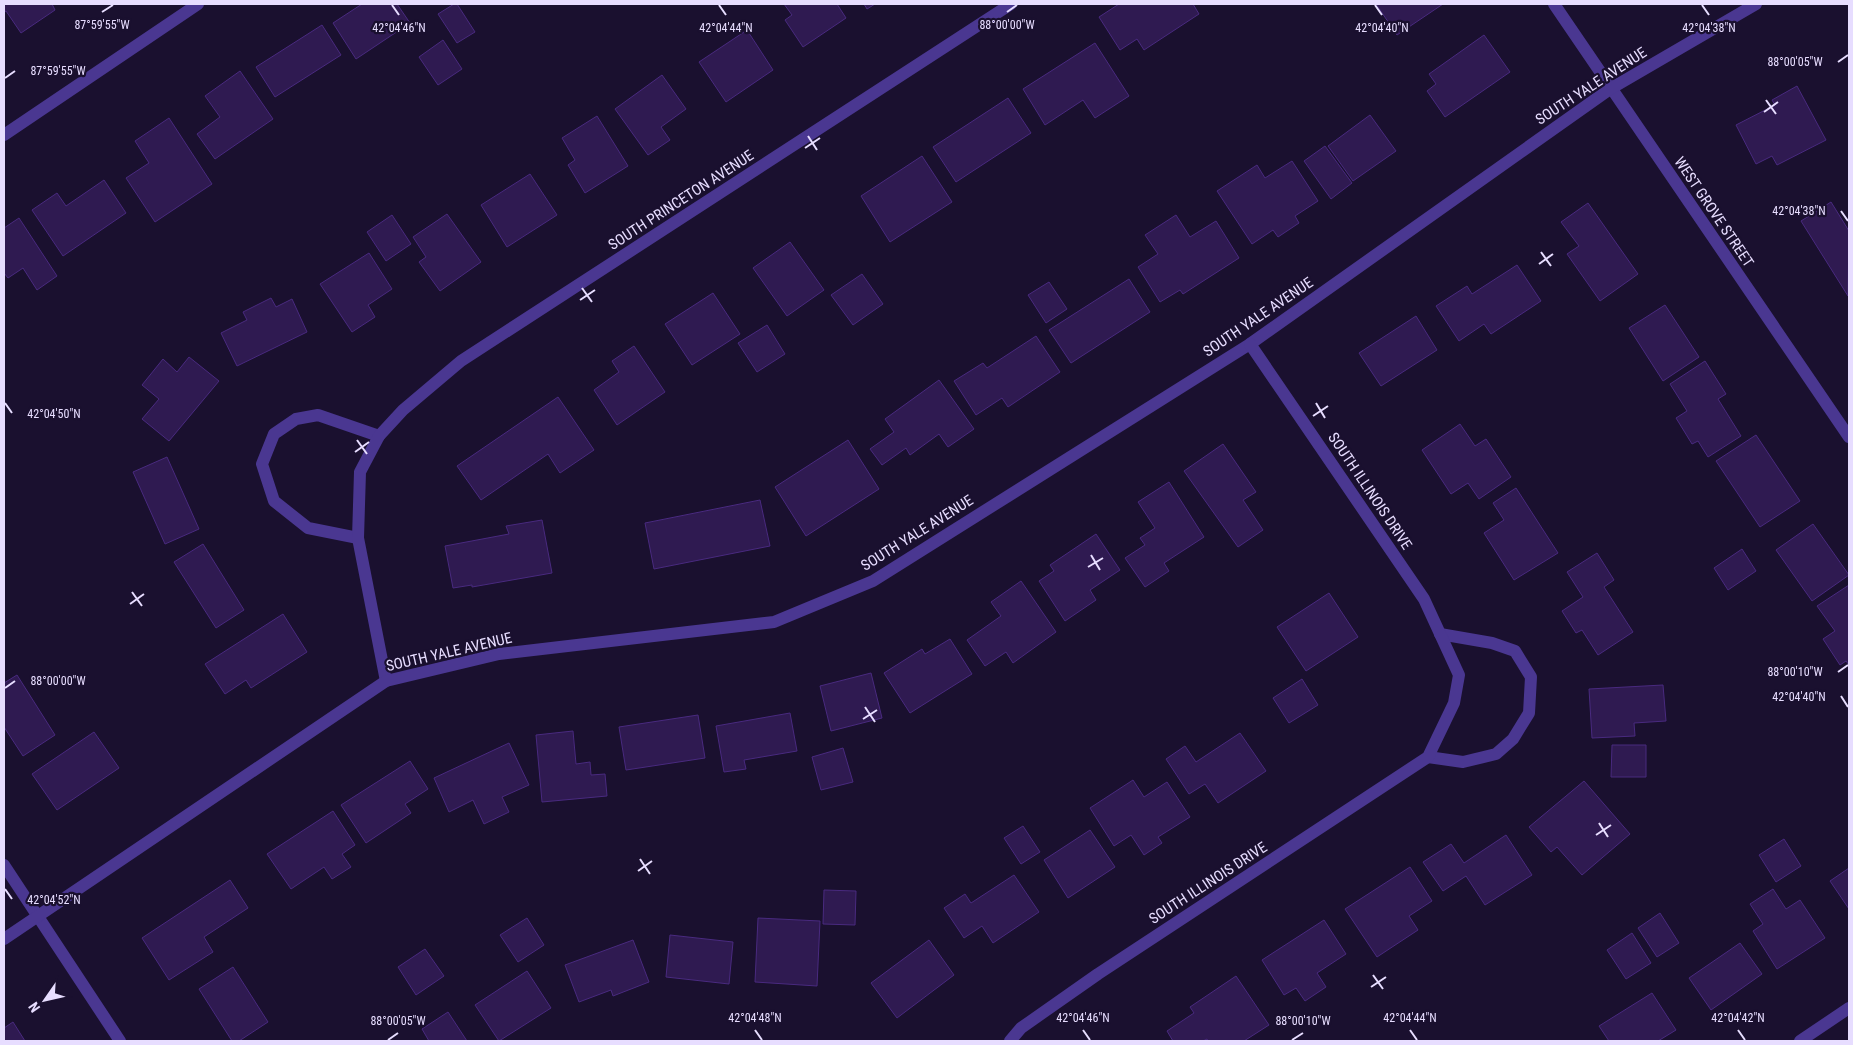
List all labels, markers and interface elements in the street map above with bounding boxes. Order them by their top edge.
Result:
text: 87°59'55"W [74,18,130,32]
text: 88°00'00"W [979,18,1035,32]
text: 42°04'46"N [372,21,426,35]
text: 42°04'44"N [699,21,753,35]
text: 42°04'40"N [1355,21,1409,35]
text: 42°04'38"N [1682,21,1736,35]
street label: SOUTH YALE AVENUE [1532,43,1650,129]
text: 88°00'05"W [1767,55,1823,69]
text: 87°59'55"W [30,64,86,78]
street label: SOUTH PRINCETON AVENUE [605,146,757,254]
street label: WEST GROVE STREET [1670,153,1758,271]
text: 42°04'38"N [1772,204,1826,218]
street label: SOUTH YALE AVENUE [1200,274,1316,360]
text: 42°04'50"N [27,407,81,421]
street label: SOUTH ILLINOIS DRIVE [1324,429,1416,553]
street label: SOUTH YALE AVENUE [858,491,976,575]
street label: SOUTH YALE AVENUE [384,629,514,675]
text: 88°00'10"W [1767,665,1823,679]
text: 88°00'00"W [30,674,86,688]
text: 42°04'40"N [1772,690,1826,704]
street label: SOUTH ILLINOIS DRIVE [1146,838,1270,928]
text: 42°04'52"N [27,893,81,907]
north arrow [20,975,70,1025]
text: N [25,999,43,1015]
text: 42°04'48"N [728,1011,782,1025]
text: 42°04'46"N [1056,1011,1110,1025]
text: 42°04'44"N [1383,1011,1437,1025]
text: 42°04'42"N [1711,1011,1765,1025]
text: 88°00'05"W [370,1014,426,1028]
text: 88°00'10"W [1275,1014,1331,1028]

